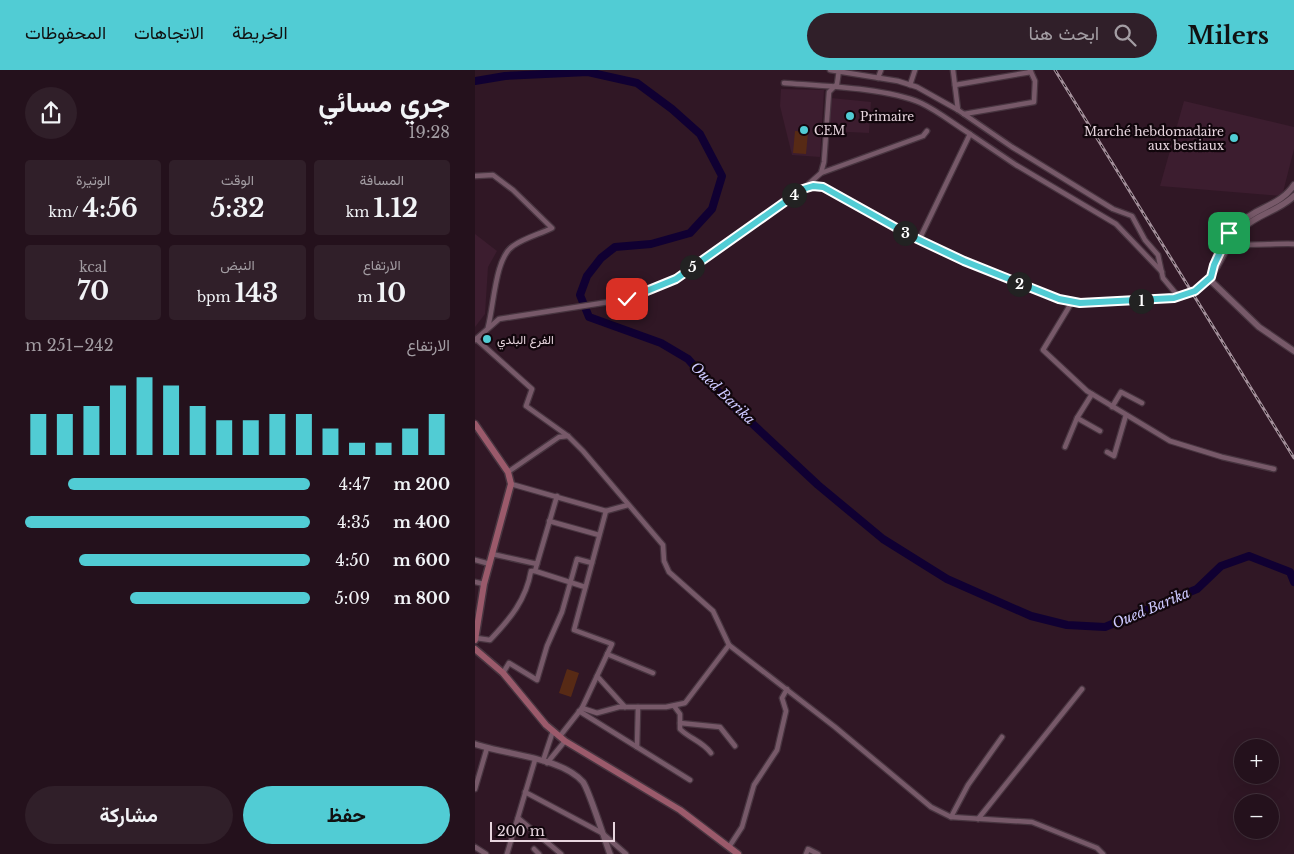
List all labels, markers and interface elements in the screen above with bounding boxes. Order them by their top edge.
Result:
search box [807,13,1157,58]
icon: search [1111,21,1139,49]
text: Milers [1187,21,1269,50]
text: المحفوظات [25,22,106,44]
text: الاتجاهات [134,22,204,44]
text: الخريطة [232,22,288,44]
text: ابحث هنا [1029,22,1099,45]
text: جري مسائي [318,85,450,120]
button: share [25,87,77,139]
place label: Primaire [860,109,914,124]
marker: Primaire [844,110,856,122]
text: 19:28 [408,122,450,142]
place label: CEM [814,123,845,138]
marker: CEM [798,124,810,136]
place label: Marché hebdomadaire aux bestiaux [1084,124,1225,153]
marker: Marché hebdomadaire aux bestiaux [1228,132,1240,144]
text: الوتيرة [76,171,110,189]
text: الوقت [221,171,254,189]
text: المسافة [360,171,404,189]
pin: 4 [781,182,807,208]
text: 4 [790,186,799,204]
text: 4:56 [83,193,138,224]
text: 5:32 [210,193,265,224]
text: 1.12 [373,193,418,224]
text: /km [48,203,83,221]
text: km [346,203,373,221]
pin [1208,212,1250,254]
icon: arrive [1215,219,1243,247]
pin: 3 [893,220,917,246]
text: 3 [901,224,910,242]
pin: 5 [679,254,705,280]
text: النبض [220,256,255,274]
text: الارتفاع [363,256,401,274]
text: kcal [79,258,107,276]
text: 5 [688,258,697,276]
pin: 2 [1007,272,1031,296]
text: 2 [1015,275,1024,293]
text: 70 [77,276,109,307]
text: 143 [235,278,278,309]
text: 10 [376,278,406,309]
pin [606,278,648,320]
icon: check [613,285,641,313]
text: bpm [197,288,235,306]
text: m [357,288,376,306]
pin: 1 [1129,288,1153,314]
text: 1 [1138,292,1145,310]
place label: الفرع البلدي [497,332,554,350]
marker: الفرع البلدي [481,333,493,345]
text: 242–251 m [25,335,114,355]
text: الارتفاع [407,335,450,355]
water label: Oued Barika [687,358,759,428]
text: 4:47 [339,474,370,494]
text: 200 m [393,474,450,494]
text: 4:35 [337,512,370,532]
text: 400 m [393,512,450,532]
text: 4:50 [336,550,370,570]
text: 600 m [393,550,450,570]
water label: Oued Barika [1109,584,1193,632]
text: 5:09 [335,588,370,608]
text: 800 m [394,588,450,608]
map controls [1234,739,1279,839]
button: + [1234,739,1279,784]
button: مشاركة [25,786,233,844]
button: حفظ [243,786,450,844]
button: − [1234,794,1279,839]
scale bar [490,819,615,842]
text: 200 m [497,822,545,840]

